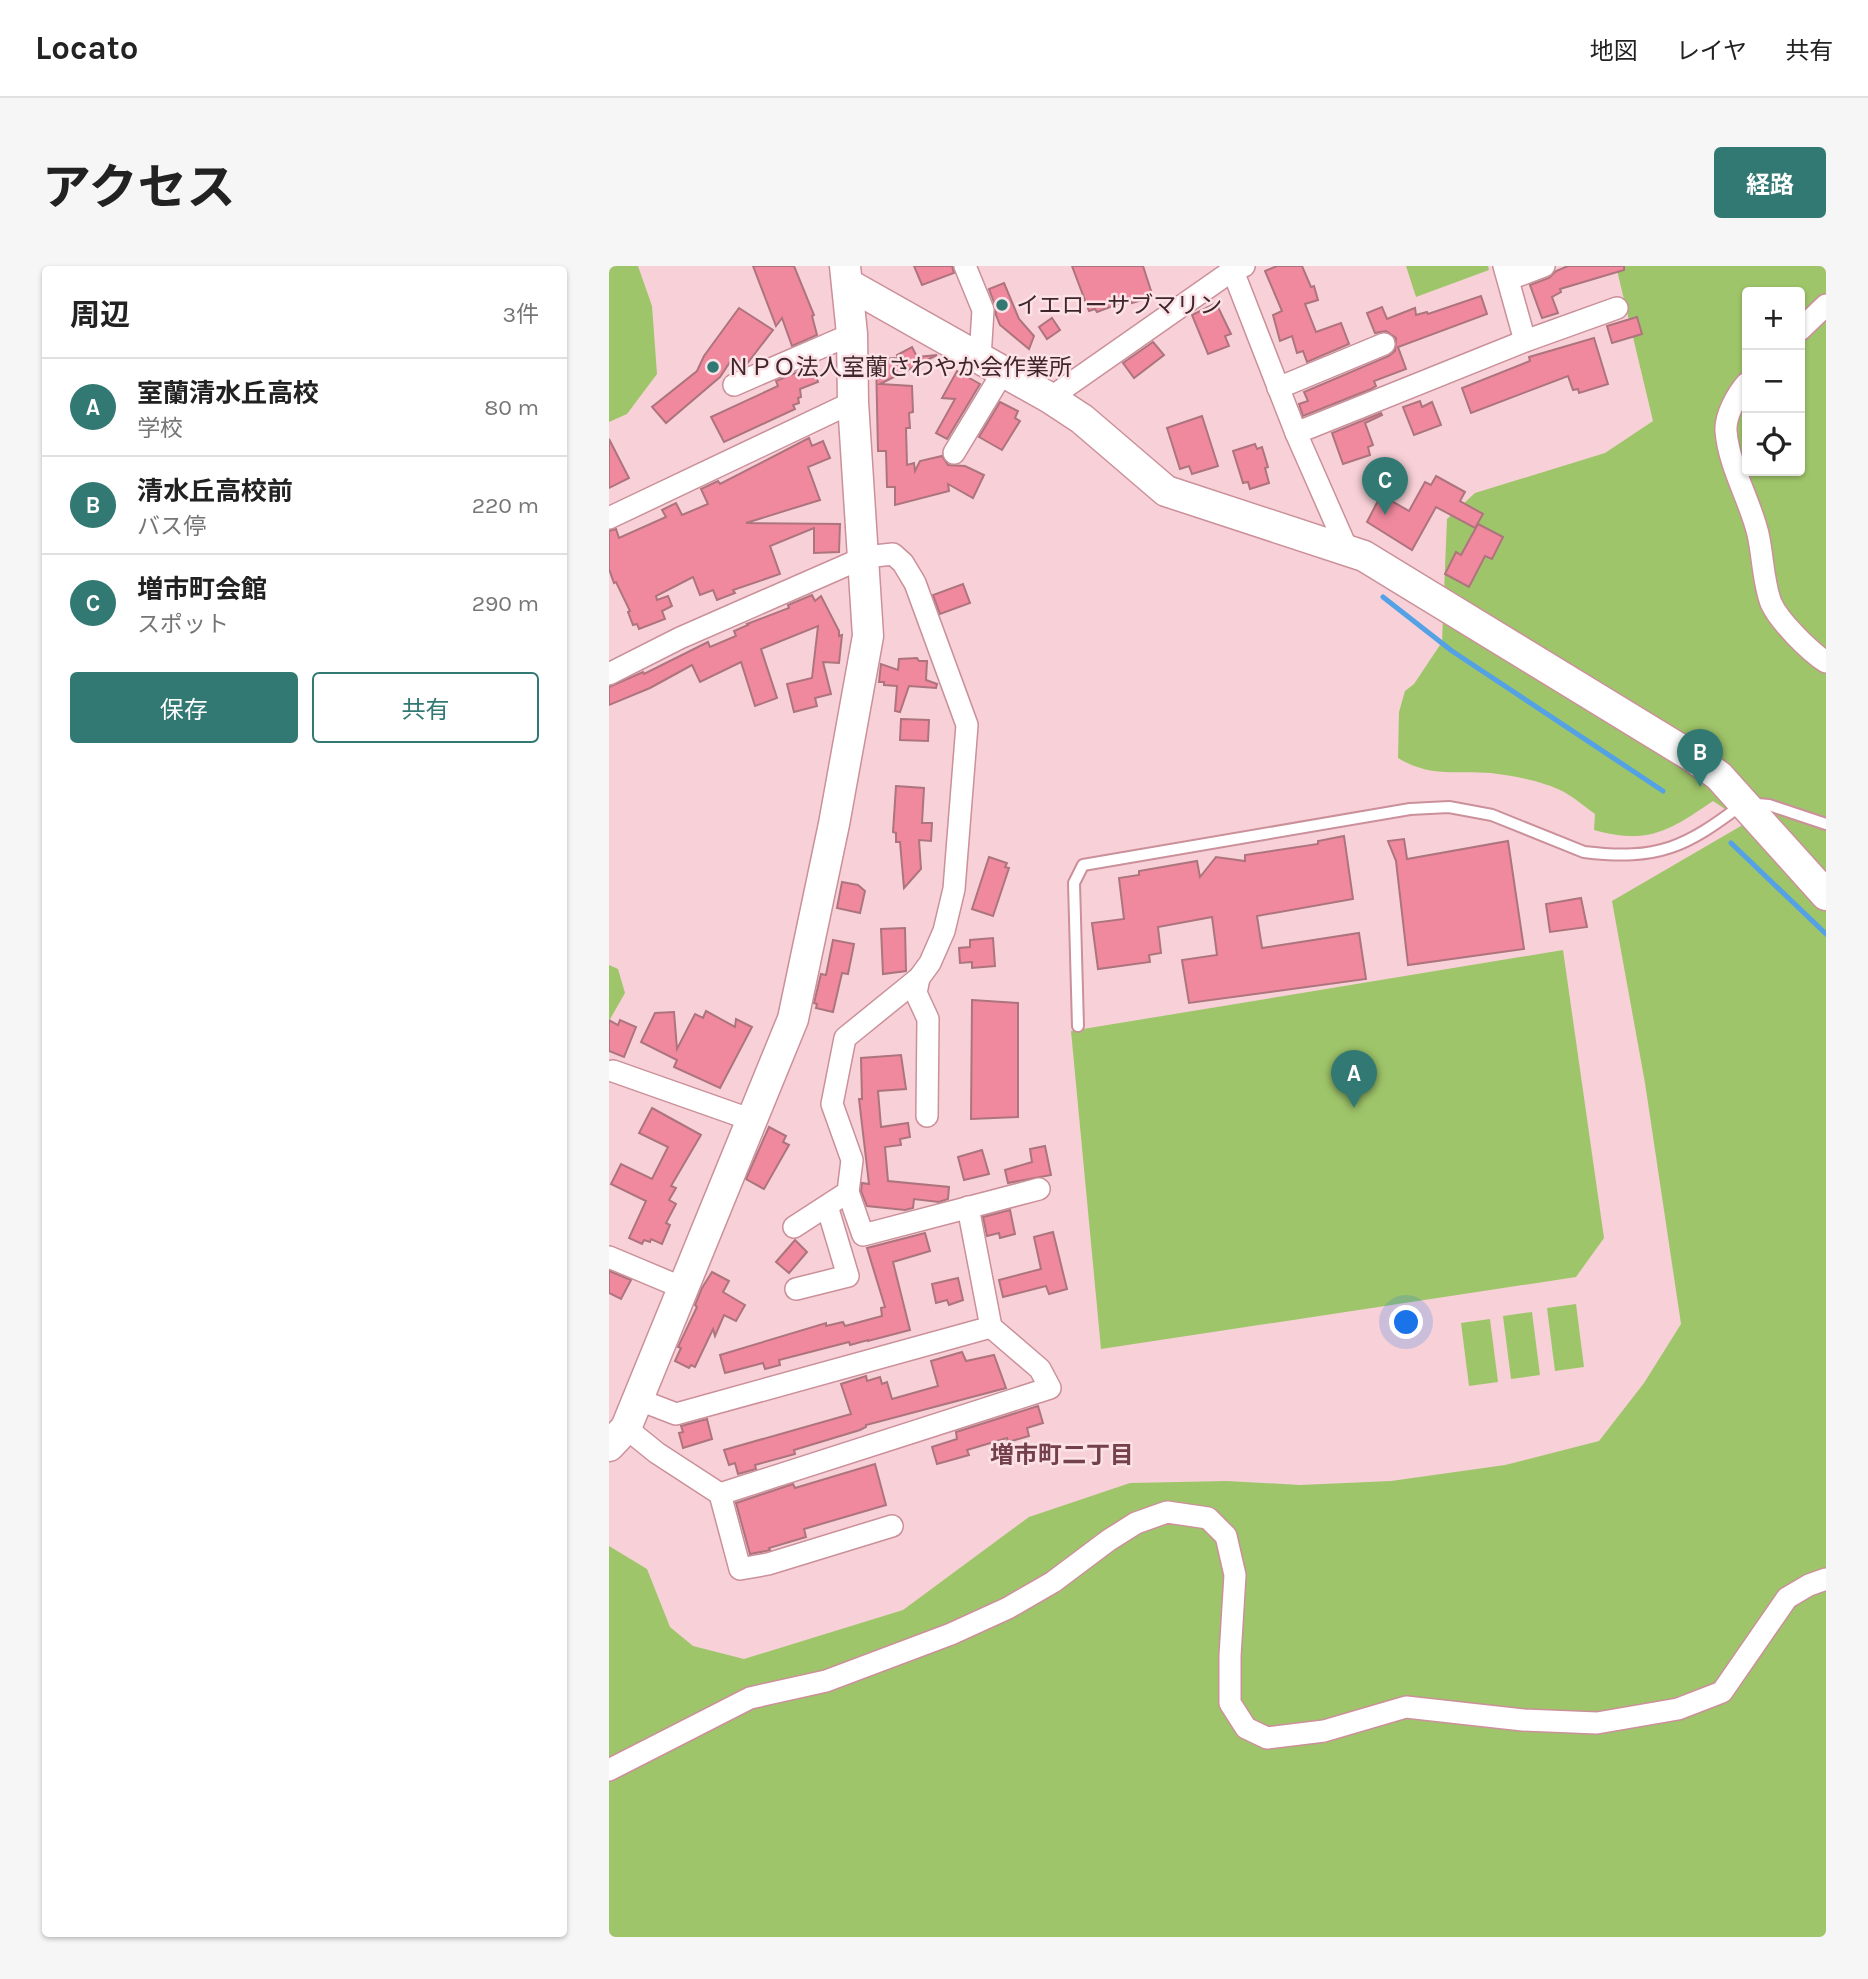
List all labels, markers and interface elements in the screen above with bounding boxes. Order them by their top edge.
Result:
text: Locato [35,29,138,67]
text: 地図 [1590,37,1638,65]
text: レイヤ [1676,37,1747,65]
text: 共有 [1785,37,1833,65]
button: 経路 [1714,147,1826,218]
text: アクセス [42,159,236,216]
map controls [1742,287,1805,476]
button: + [1742,287,1805,350]
place label: イエローサブマリン [1016,292,1222,319]
text: 周辺 [70,297,130,333]
marker: イエローサブマリン [994,297,1010,313]
text: 3件 [502,301,539,328]
button: − [1742,350,1805,413]
place label: ＮＰＯ法人室蘭さわやか会作業所 [727,354,1072,381]
marker: ＮＰＯ法人室蘭さわやか会作業所 [705,359,721,375]
text: 室蘭清水丘高校 [137,378,319,409]
text: A [86,394,100,421]
text: 80 m [484,394,539,421]
button: locate [1742,413,1805,476]
text: 学校 [137,415,183,442]
pin: C [1362,457,1408,515]
text: 清水丘高校前 [137,476,293,507]
text: B [86,492,100,519]
text: 220 m [472,492,539,519]
text: バス停 [137,513,206,540]
text: 増市町会館 [137,574,267,605]
text: C [86,590,100,617]
text: 290 m [472,590,539,617]
text: スポット [137,611,229,638]
button: 保存 [70,672,298,743]
button: 共有 [312,672,539,743]
pin: B [1677,729,1723,787]
pin: A [1331,1050,1377,1108]
your location [1389,1305,1423,1339]
district label: 増市町二丁目 [990,1441,1134,1469]

